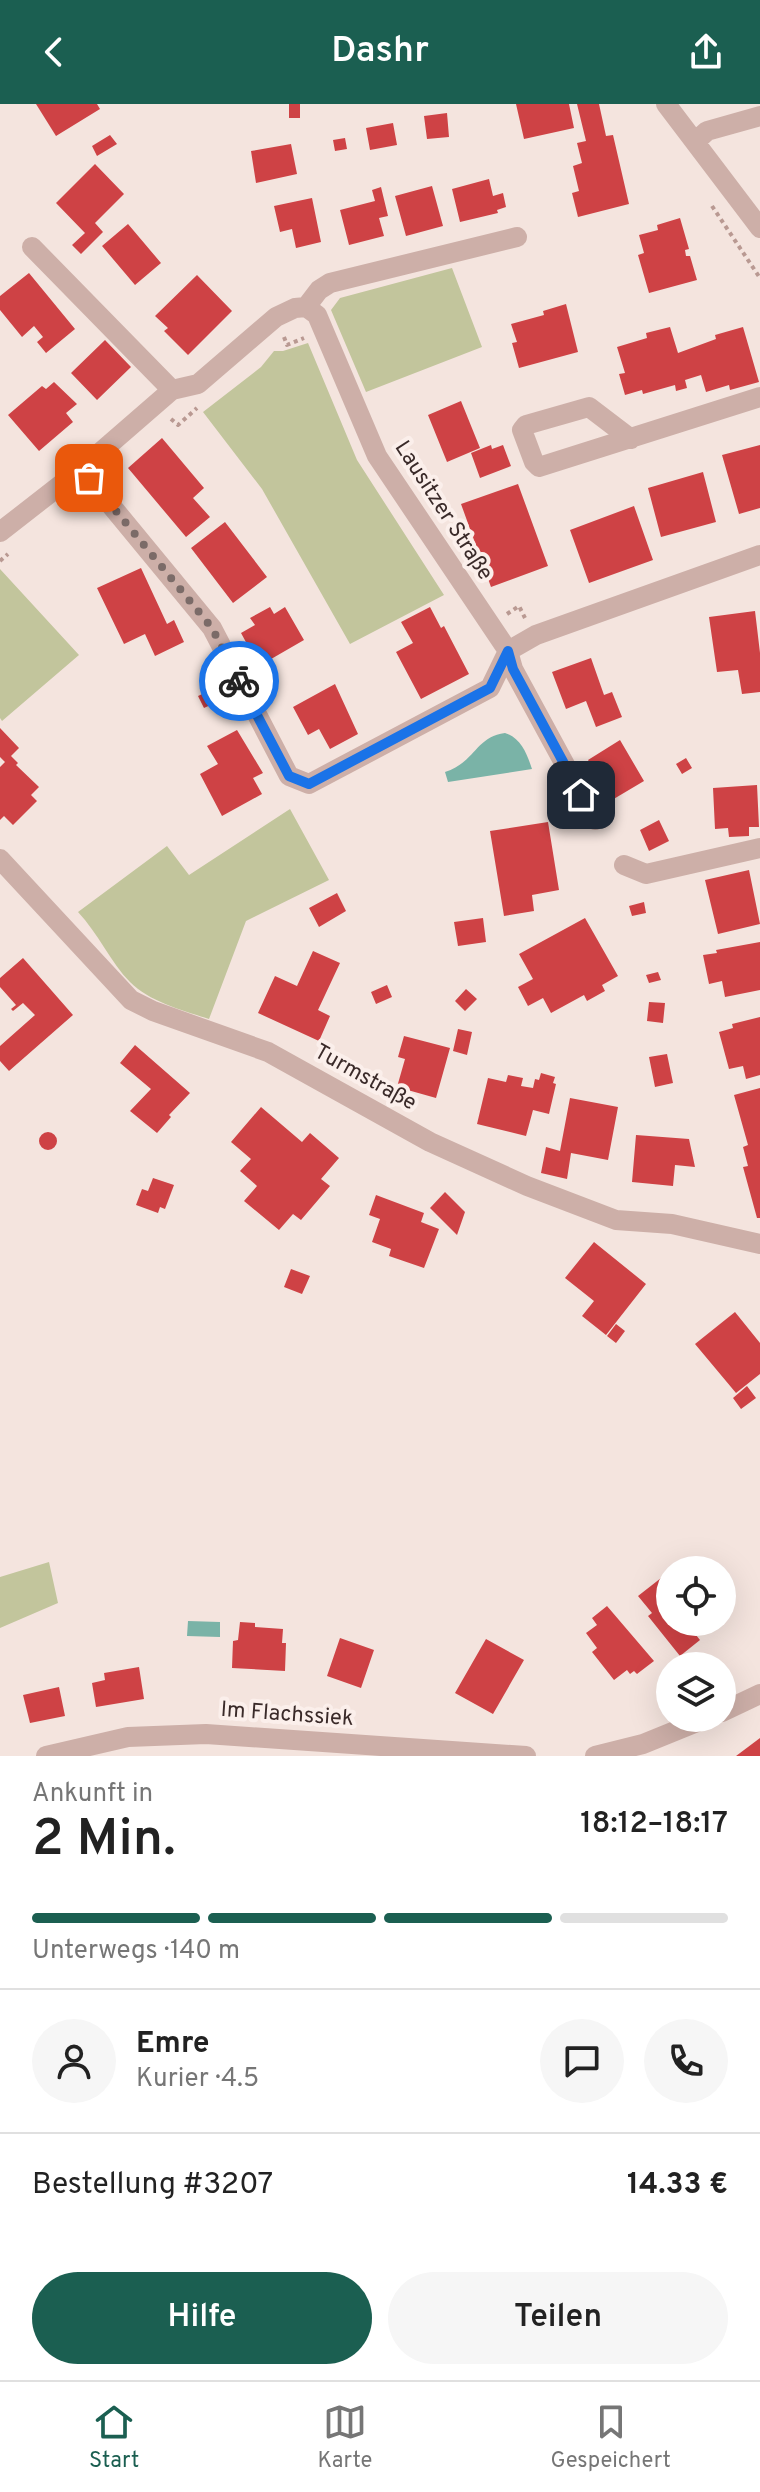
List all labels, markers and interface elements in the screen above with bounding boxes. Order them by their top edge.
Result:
text: Dashr [331,29,429,75]
icon: back [32,30,76,74]
icon: share [684,30,728,74]
street label: Lausitzer Straße [388,436,498,586]
pin [55,444,123,512]
icon: bag [67,456,111,500]
courier [199,641,279,721]
icon: bike [217,659,261,703]
pin [547,761,615,829]
icon: home [559,773,603,817]
street label: Turmstraße [309,1039,421,1117]
map controls [656,1556,736,1732]
button: locate [656,1556,736,1636]
button: layers [656,1652,736,1732]
street label: Im Flachssiek [220,1697,354,1733]
text: Ankunft in [32,1778,153,1811]
text: 18:12–18:17 [580,1806,728,1843]
text: 2 Min. [32,1808,176,1874]
text: Unterwegs · 140 m [32,1935,240,1968]
button: person [32,2019,116,2103]
button: chat [540,2019,624,2103]
button: phone [644,2019,728,2103]
text: Emre [136,2026,209,2063]
text: Kurier · 4.5 [136,2063,259,2096]
text: Bestellung #3207 [32,2167,273,2204]
text: 14.33 € [627,2167,728,2204]
button: Hilfe [32,2272,372,2364]
button: Teilen [388,2272,728,2364]
tab: Start [89,2400,139,2475]
tab: Karte [317,2400,372,2475]
tab: Gespeichert [551,2400,671,2475]

